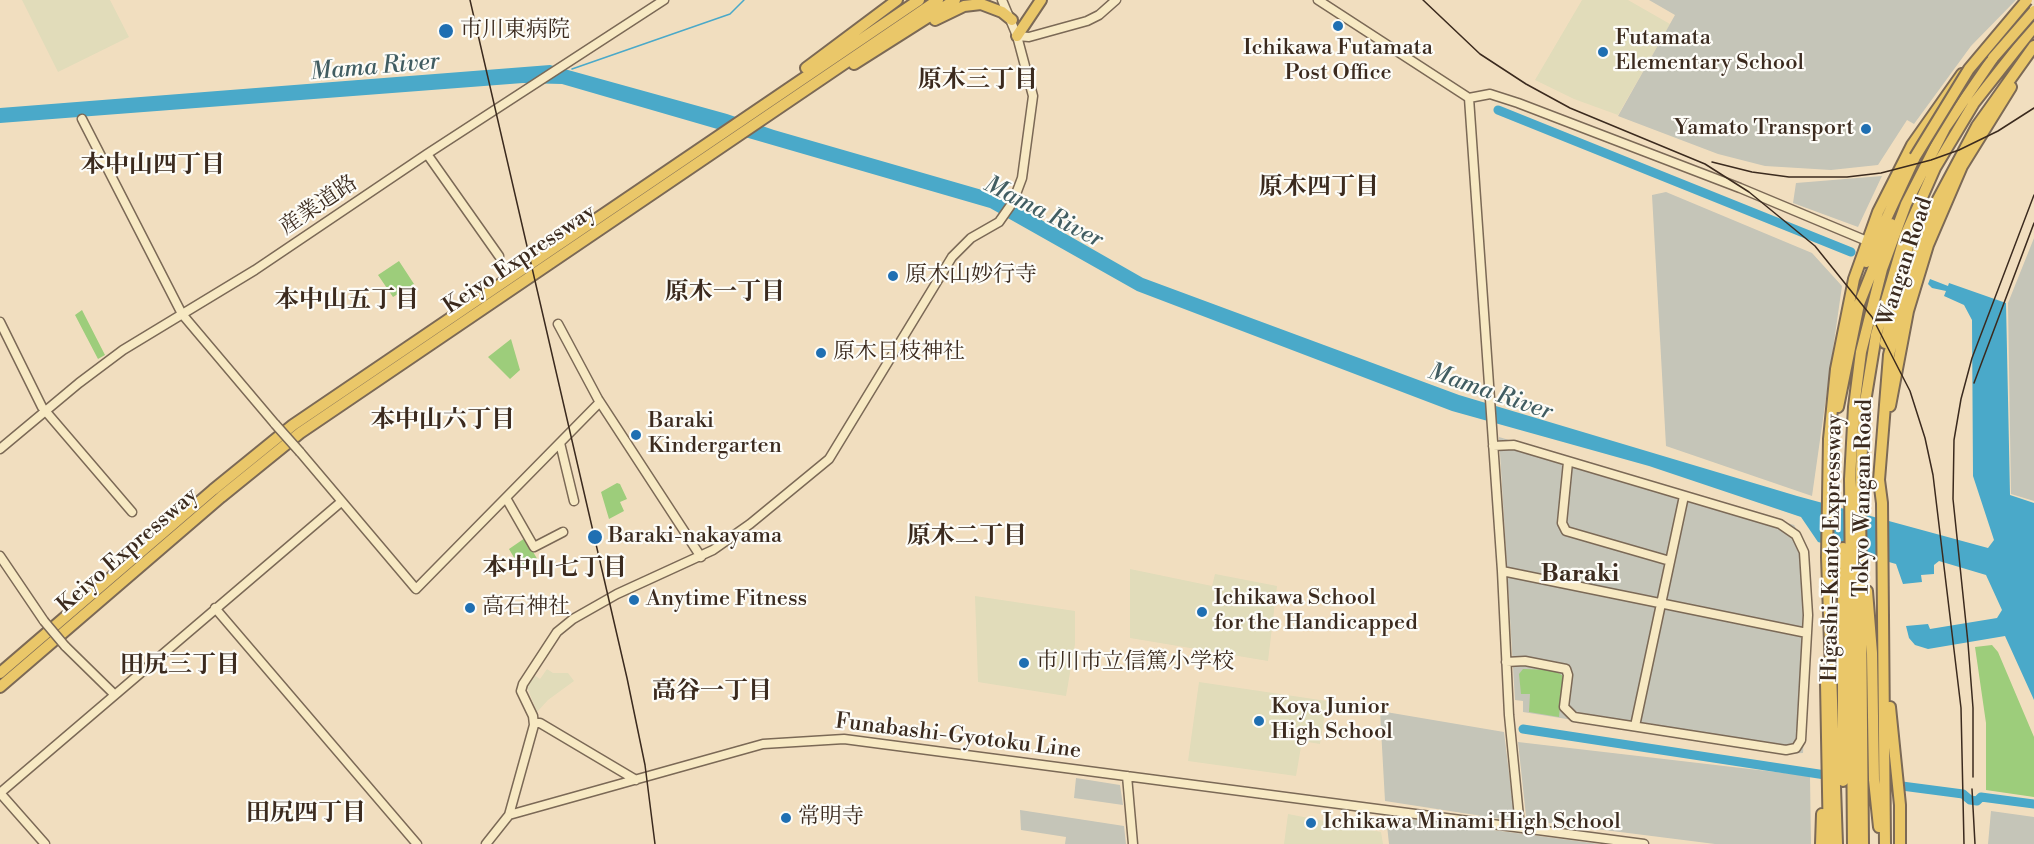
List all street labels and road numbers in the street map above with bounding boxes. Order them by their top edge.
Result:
street label: 産業道路 [275,170,363,242]
street label: Wangan Road [1873,194,1939,330]
street label: Keiyo Expressway [439,199,601,321]
street label: Tokyo Wangan Road [1849,399,1879,597]
street label: Higashi-Kanto Expressway [1817,414,1849,682]
street label: Keiyo Expressway [52,483,204,619]
street label: Funabashi-Gyotoku Line [833,709,1083,765]

